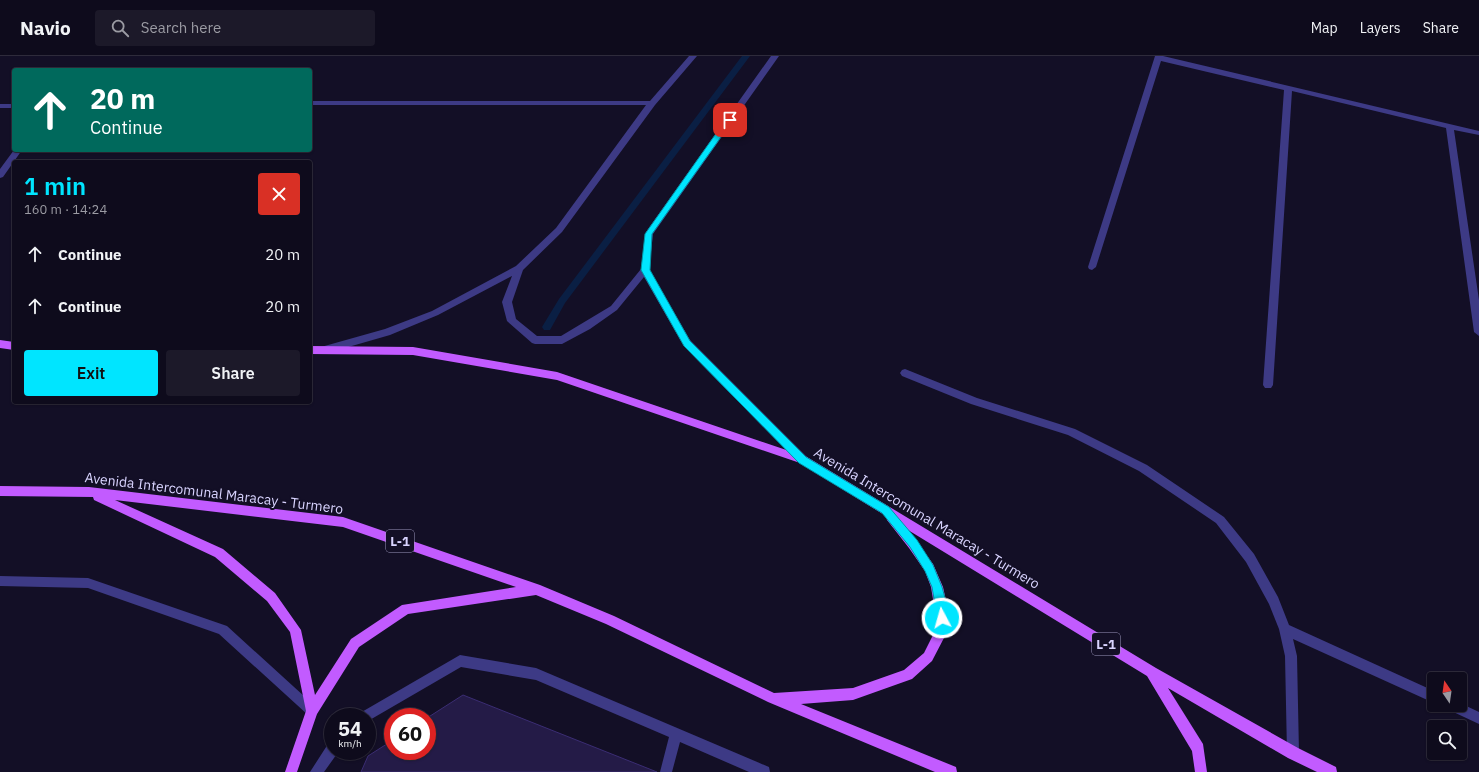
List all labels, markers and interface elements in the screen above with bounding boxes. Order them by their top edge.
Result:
search box [95,10,375,46]
text: Navio [20,16,71,40]
icon: search [109,17,131,39]
text: Search here [141,18,221,37]
text: Map [1311,19,1338,37]
text: Layers [1360,19,1401,37]
text: Share [1423,19,1459,37]
text: 20 m [90,80,155,117]
icon: ahead [24,84,76,136]
pin [713,103,747,137]
icon: arrive [719,109,741,131]
text: Continue [90,116,163,139]
text: 1 min [24,170,86,202]
button: close [258,173,300,215]
text: 160 m · 14:24 [24,201,107,218]
icon: ahead [24,243,46,265]
text: Continue [58,245,122,264]
text: 20 m [265,245,300,264]
icon: ahead [24,295,46,317]
text: Continue [58,297,122,316]
text: 20 m [265,297,300,316]
button: Exit [24,350,158,396]
button: Share [166,350,300,396]
street label: Avenida Intercomunal Maracay - Turmero [811,443,1043,593]
street label: Avenida Intercomunal Maracay - Turmero [84,468,344,518]
road number: L-1 [386,530,414,552]
position arrow [921,597,963,639]
road number: L-1 [1092,633,1120,655]
north arrow [1427,672,1467,712]
map controls [1427,672,1467,760]
speed limit sign: 60 [384,708,436,760]
text: 54 [338,715,362,742]
button: search [1427,720,1467,760]
text: km/h [338,737,362,750]

